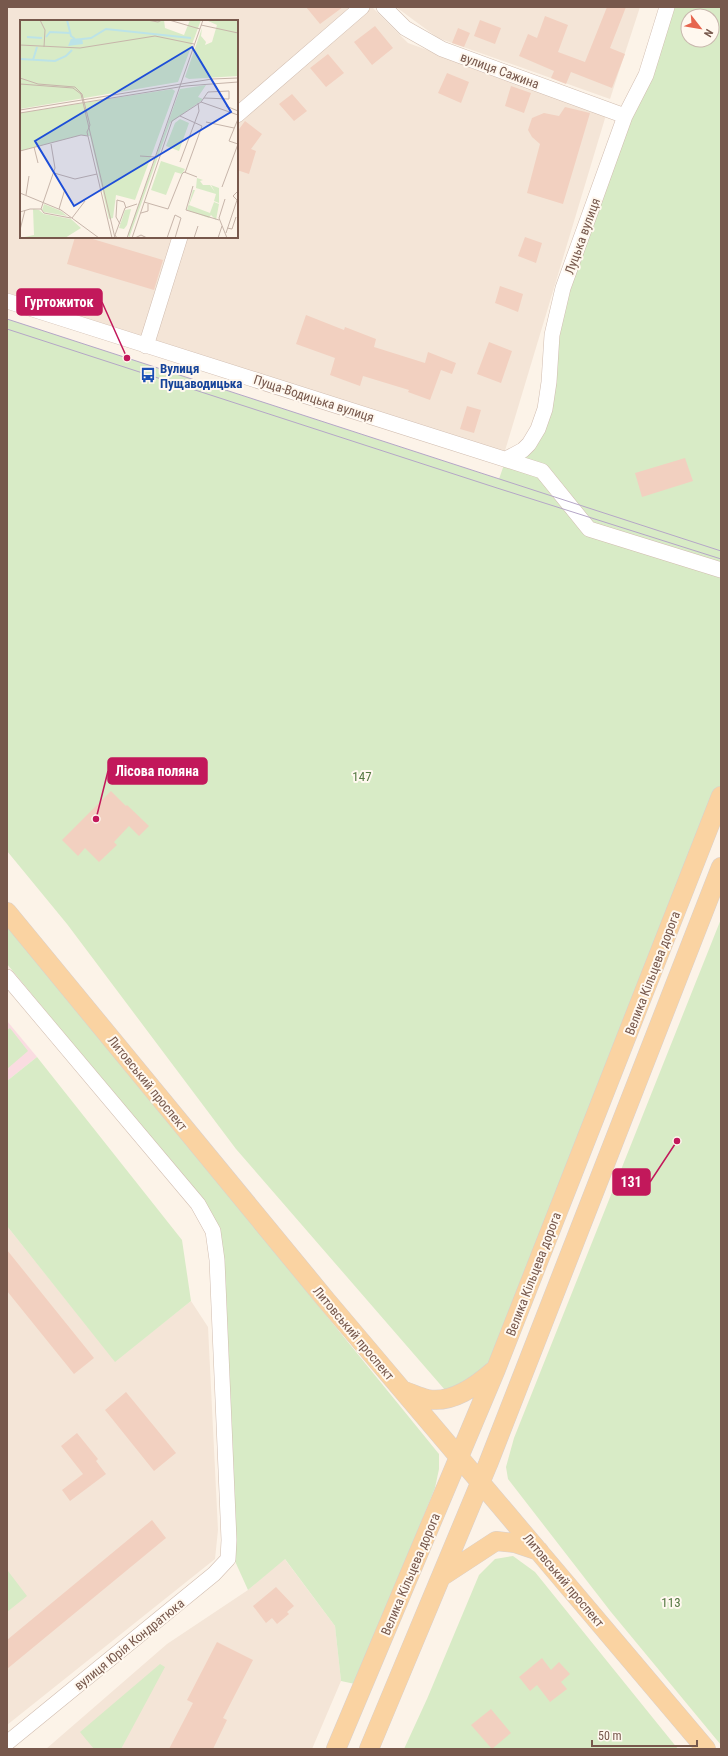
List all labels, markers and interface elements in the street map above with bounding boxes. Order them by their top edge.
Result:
north arrow [680,8,720,48]
inset map [20,20,238,238]
text: N [701,27,715,39]
street label: вулиця Сажина [458,49,541,92]
street label: Луцька вулиця [562,196,603,276]
callout: Гуртожиток [17,289,102,315]
text: Гуртожиток [24,294,94,310]
place label: Вулиця Пущаводицька [160,361,243,391]
bus stop icon: Вулиця Пущаводицька [139,366,157,384]
street label: Пуща-Водицька вулиця [252,372,376,425]
callout: Лісова поляна [108,758,207,784]
text: Лісова поляна [115,763,199,779]
park label: 147 [352,769,372,784]
street label: Велика Кільцева дорога [622,909,683,1037]
street label: Литовський проспект [105,1033,191,1134]
callout: 131 [613,1169,650,1195]
text: 131 [620,1174,642,1190]
street label: Велика Кільцева дорога [503,1210,564,1338]
street label: Литовський проспект [310,1283,397,1384]
street label: Велика Кільцева дорога [378,1511,443,1638]
street label: Литовський проспект [520,1530,607,1631]
park label: 113 [661,1595,681,1610]
street label: вулиця Юрія Кондратюка [72,1596,187,1693]
scale bar [592,1722,697,1748]
text: 50 m [598,1729,622,1743]

